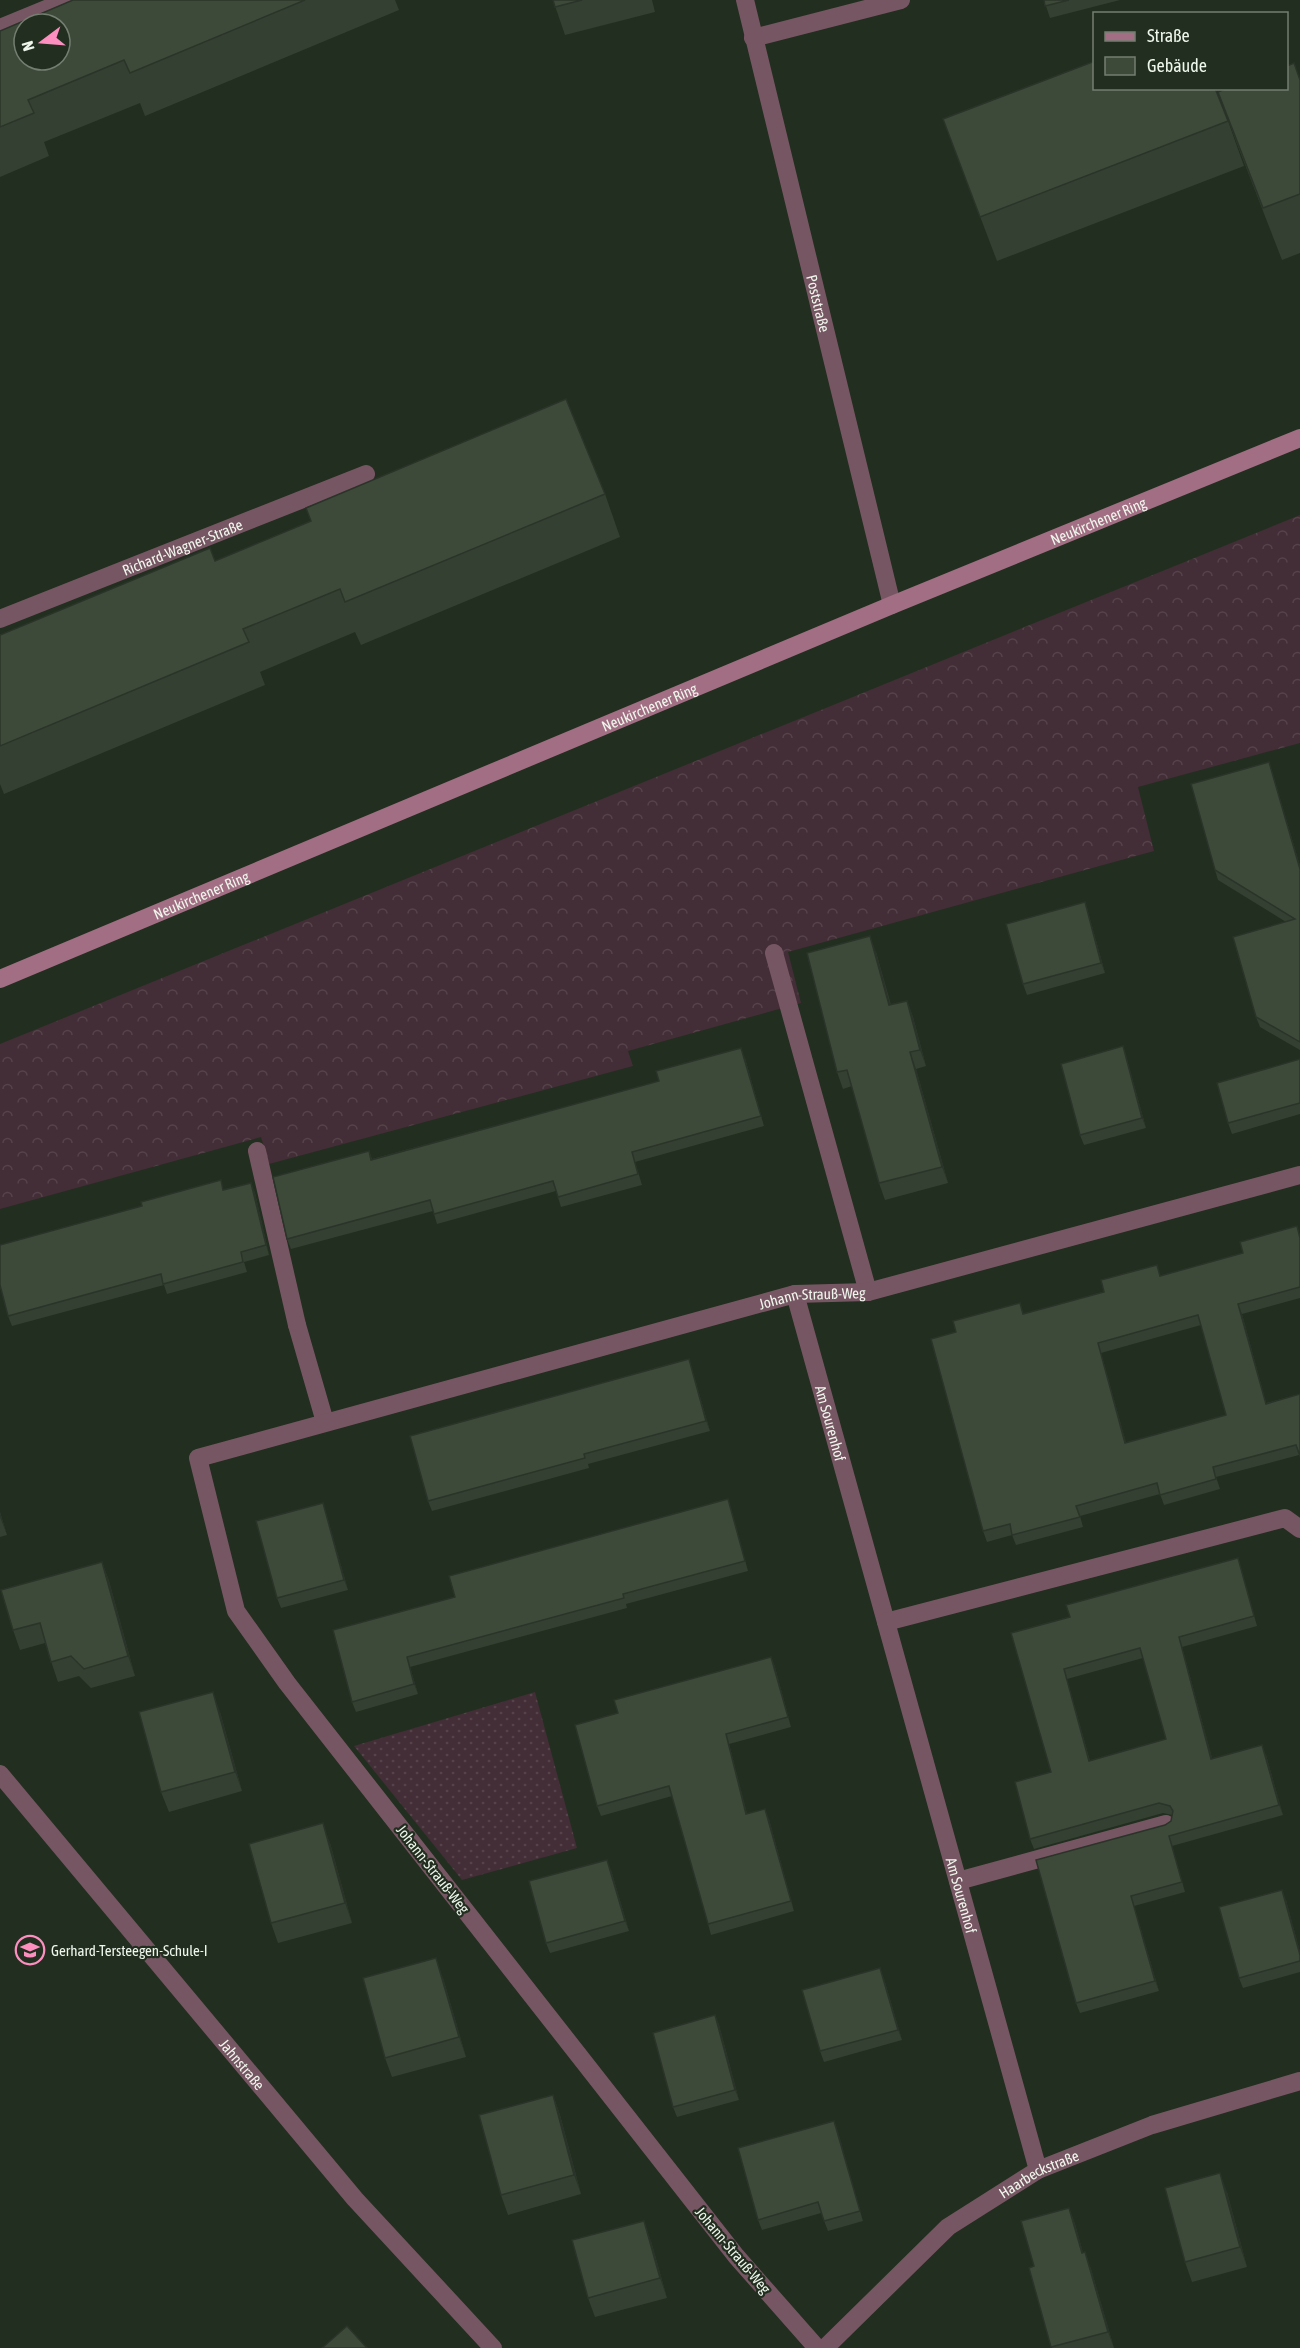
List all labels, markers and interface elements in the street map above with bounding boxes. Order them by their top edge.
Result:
north arrow [12,12,72,72]
legend [1093,12,1288,90]
text: Straße [1147,25,1190,46]
text: N [18,39,38,53]
text: Gebäude [1147,55,1207,76]
street label: Poststraße [803,273,834,334]
street label: Neukirchener Ring [1048,493,1149,548]
street label: Richard-Wagner-Straße [120,515,245,578]
street label: Neukirchener Ring [599,679,700,734]
street label: Neukirchener Ring [151,867,252,922]
street label: Johann-Strauß-Weg [757,1284,866,1312]
street label: Am Sourenhof [812,1383,849,1463]
street label: Johann-Strauß-Weg [393,1821,473,1917]
street label: Am Sourenhof [943,1856,980,1935]
school or university icon: Gerhard-Tersteegen-Schule-I [14,1934,46,1966]
place label: Gerhard-Tersteegen-Schule-I [51,1942,207,1959]
street label: Jahnstraße [216,2035,269,2093]
street label: Haarbeckstraße [995,2146,1081,2201]
street label: Johann-Strauß-Weg [692,2203,775,2297]

